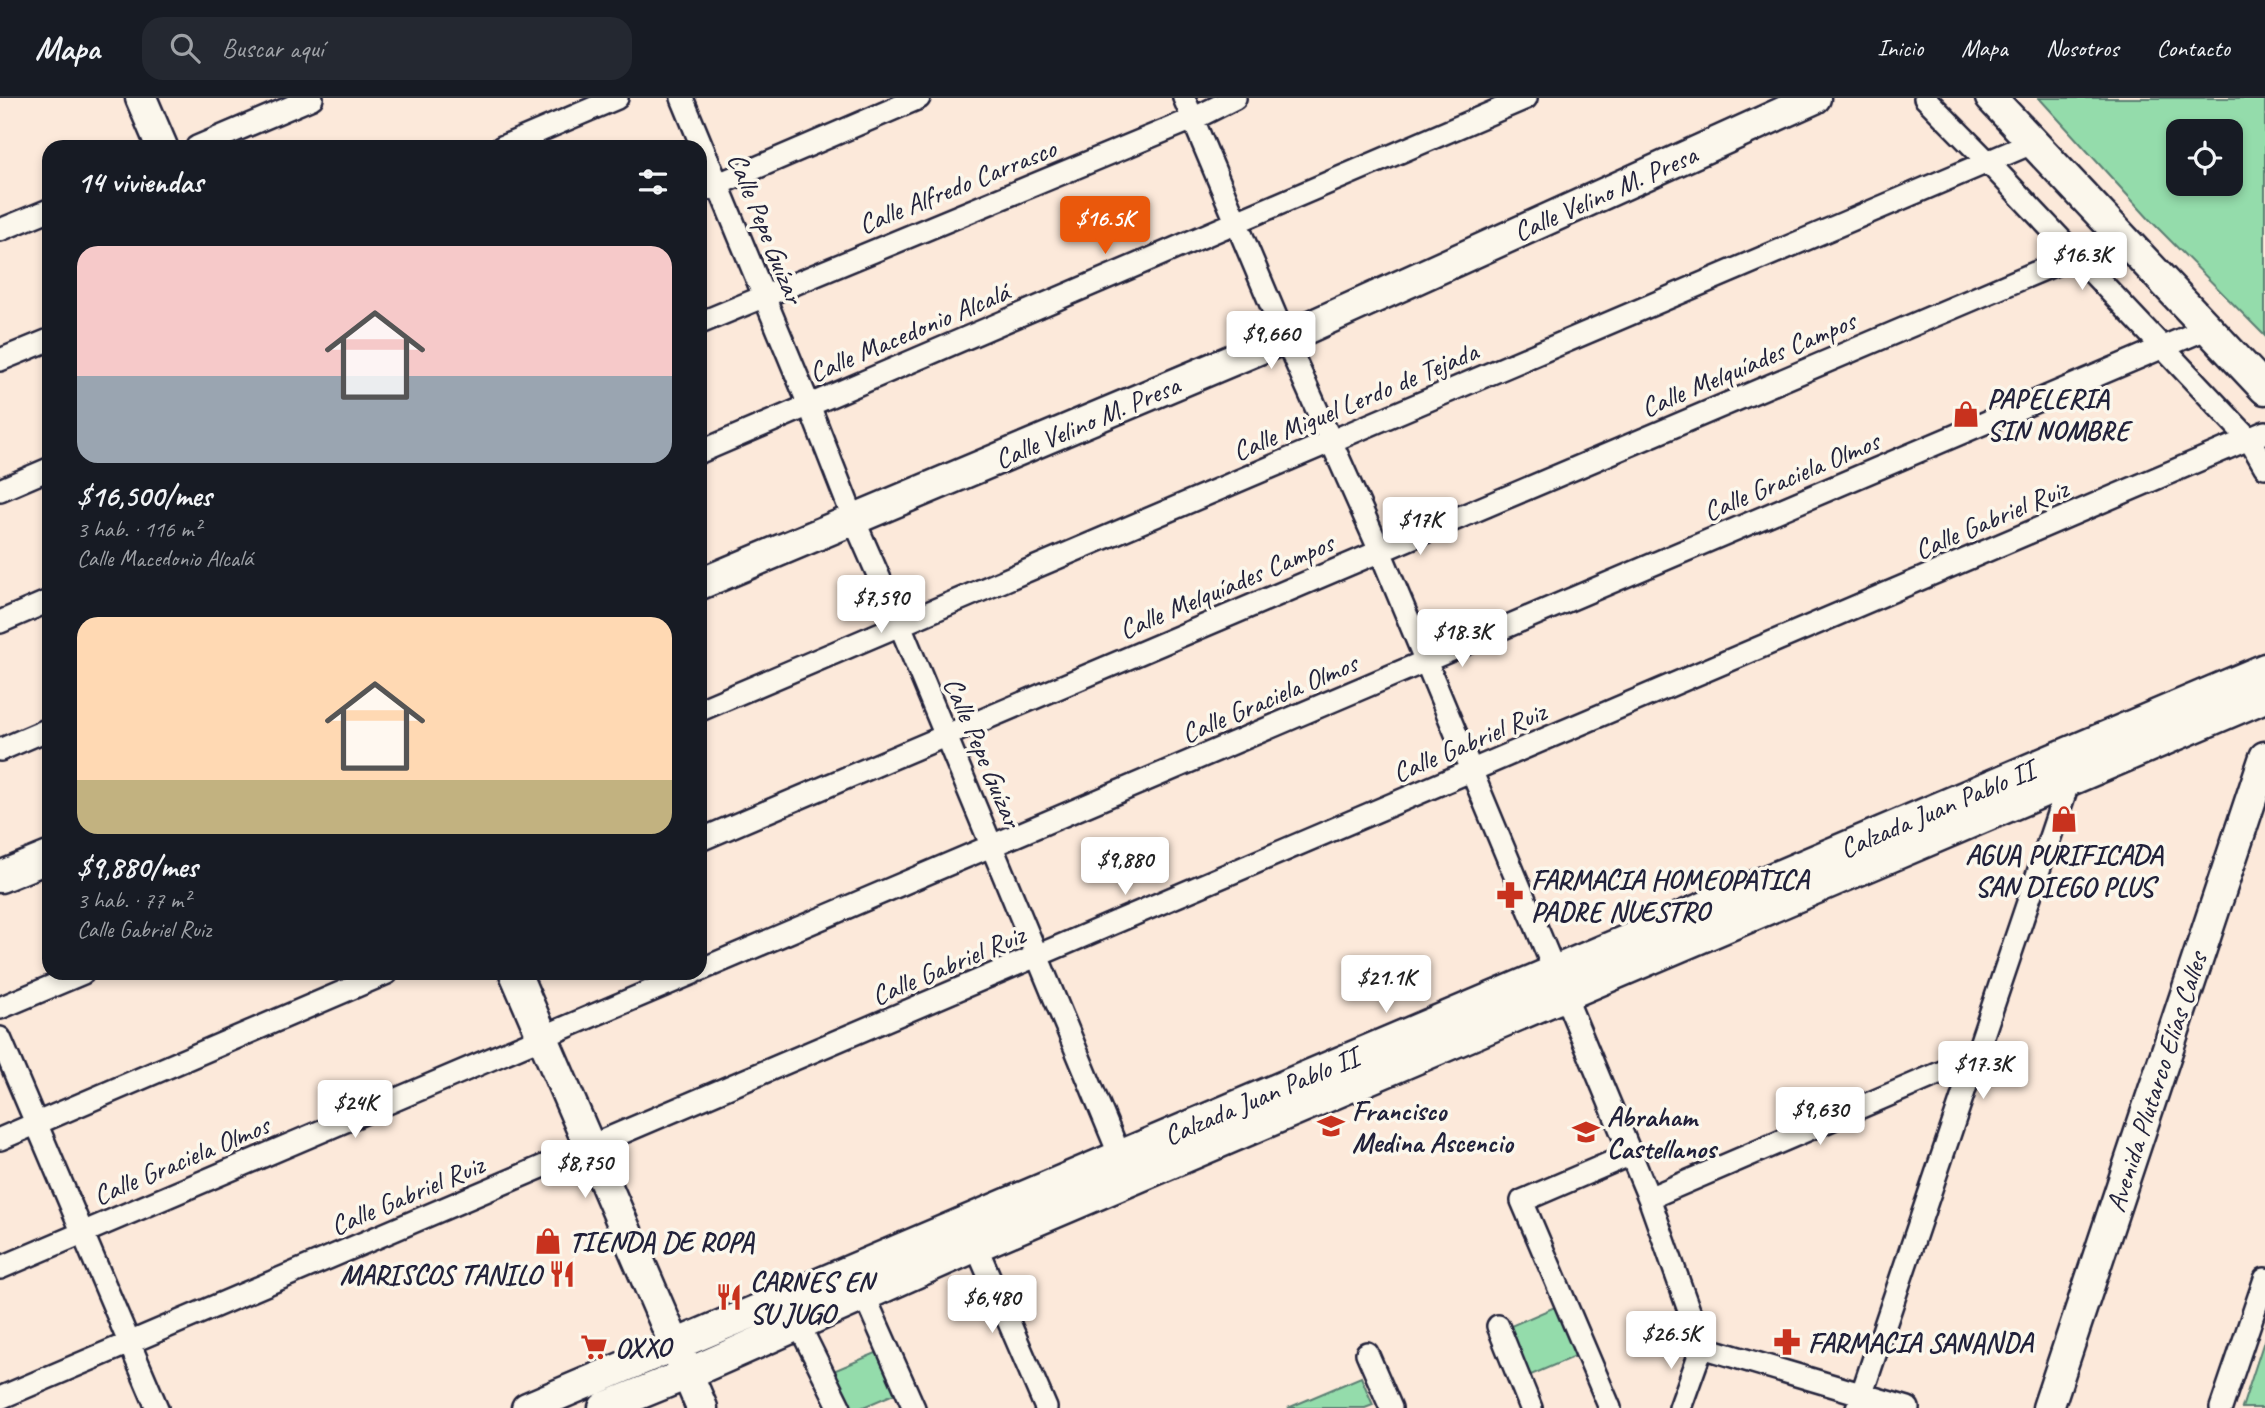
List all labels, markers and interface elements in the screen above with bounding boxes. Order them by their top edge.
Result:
search box [142,17,632,80]
text: Mapa [35,27,100,69]
icon: search [166,29,204,67]
text: Buscar aquí [222,32,324,65]
text: Inicio [1877,33,1923,63]
text: Mapa [1961,33,2008,63]
text: Nosotros [2046,33,2118,63]
text: Contacto [2156,33,2230,63]
map controls [2166,119,2243,196]
button: locate [2166,119,2243,196]
street label: Calle Alfredo Carrasco [853,130,1063,242]
street label: Calle Velino M. Presa [1508,136,1704,249]
street label: Calle Pepe Guízar [720,147,813,310]
text: 14 viviendas [77,163,203,201]
icon: filters [634,163,672,201]
pin: $16.5K [1048,197,1162,256]
text: $16.5K [1076,204,1134,233]
pin: $16.3K [2025,232,2139,292]
text: $16.3K [2053,240,2111,269]
street label: Calle Macedonio Alcalá [804,273,1017,390]
icon: home [312,292,438,418]
street label: Calle Melquíades Campos [1635,302,1863,425]
pin: $9,660 [1214,312,1328,371]
text: $9,660 [1243,319,1300,348]
street label: Calle Miguel Lerdo de Tejada [1227,333,1485,469]
street label: Calle Velino M. Presa [989,367,1186,477]
place label: PAPELERIA SIN NOMBRE [1987,381,2133,448]
shop icon: PAPELERIA SIN NOMBRE [1951,399,1981,429]
street label: Calle Graciela Olmos [1698,422,1887,529]
street label: Calle Gabriel Ruiz [1909,470,2075,567]
text: $16,500/mes [77,477,212,515]
pin: $17K [1379,498,1461,557]
text: $17K [1399,505,1441,534]
text: 3 hab. · 116 m² [77,515,201,544]
street label: Calle Melquíades Campos [1113,524,1341,647]
text: Calle Macedonio Alcalá [77,544,253,573]
pin: $7,590 [824,575,938,635]
text: $7,590 [853,583,909,612]
pin: $18.3K [1405,610,1519,669]
text: $18.3K [1433,617,1491,646]
street label: Calle Graciela Olmos [1176,644,1365,751]
icon: home [312,663,438,789]
street label: Calle Pepe Guízar [936,672,1031,834]
street label: Calle Gabriel Ruiz [1387,693,1553,790]
street label: Calzada Juan Pablo II [1834,750,2045,866]
shop icon: AGUA PURIFICADA SAN DIEGO PLUS [2049,804,2079,834]
place label: AGUA PURIFICADA SAN DIEGO PLUS [1965,837,2164,904]
pin: $9,880 [1068,838,1182,897]
text: $9,880 [1097,845,1153,874]
text: $9,880/mes [77,848,198,886]
place label: FARMACIA HOMEOPATICA PADRE NUESTRO [1531,862,1810,929]
pharmacy icon: FARMACIA HOMEOPATICA PADRE NUESTRO [1495,880,1525,910]
text: 3 hab. · 77 m² [77,886,190,915]
text: Calle Gabriel Ruiz [77,915,211,944]
street label: Calle Gabriel Ruiz [866,916,1032,1013]
street label: Avenida Plutarco Elías Calles [2098,945,2215,1216]
pin: $21.1K [1329,956,1443,1015]
text: $21.1K [1357,963,1415,992]
street label: Calzada Juan Pablo II [1158,1037,1369,1153]
pin: $17.3K [1926,1042,2040,1101]
text: $17.3K [1954,1049,2012,1078]
pin: $24K [314,1080,396,1140]
text: $24K [334,1088,376,1117]
pin: $9,630 [1763,1088,1877,1147]
place label: Francisco Medina Ascencio [1352,1093,1515,1160]
text: $9,630 [1792,1095,1848,1124]
place label: Abraham Castellanos [1607,1099,1719,1166]
street label: Calle Graciela Olmos [88,1106,277,1213]
school or university icon: Francisco Medina Ascencio [1316,1111,1346,1141]
school or university icon: Abraham Castellanos [1571,1117,1601,1147]
pin: $8,750 [528,1140,642,1200]
street label: Calle Gabriel Ruiz [325,1146,491,1243]
text: $8,750 [557,1148,613,1177]
place label: TIENDA DE ROPA [569,1224,755,1259]
shop icon: TIENDA DE ROPA [533,1226,563,1256]
place label: MARISCOS TANILO [340,1257,545,1292]
restaurant icon: MARISCOS TANILO [547,1259,577,1289]
place label: CARNES EN SU JUGO [750,1264,879,1331]
pin: $6,480 [935,1276,1049,1335]
restaurant icon: CARNES EN SU JUGO [714,1282,744,1312]
text: $6,480 [964,1283,1020,1312]
pin: $26.5K [1614,1312,1728,1371]
text: $26.5K [1642,1319,1700,1348]
place label: FARMACIA SANANDA [1808,1325,2034,1360]
pharmacy icon: FARMACIA SANANDA [1772,1327,1802,1357]
place label: OXXO [615,1330,674,1365]
supermarket icon: OXXO [579,1332,609,1362]

